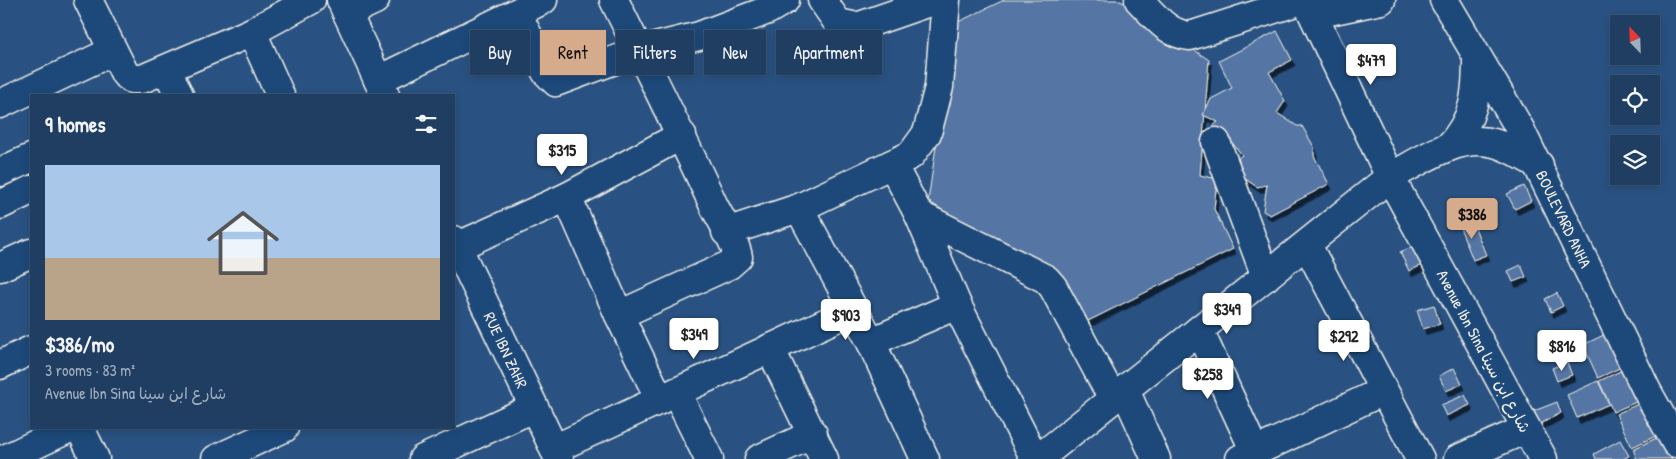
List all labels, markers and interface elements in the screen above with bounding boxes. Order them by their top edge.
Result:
north arrow [1610,15,1660,65]
map controls [1610,15,1660,185]
chip: Buy [470,30,530,75]
chip: Rent [540,30,606,75]
chip: Filters [616,30,694,75]
chip: New [704,30,766,75]
chip: Apartment [776,30,882,75]
pin: $479 [1341,44,1401,86]
text: $479 [1357,49,1385,71]
button: locate [1610,75,1660,125]
text: 9 homes [45,110,106,139]
icon: filters [412,110,440,138]
pin: $315 [532,134,592,176]
button: layers [1610,135,1660,185]
text: $315 [548,139,576,161]
street label: BOULEVARD ANHA [1531,167,1597,272]
icon: home [198,198,288,288]
pin: $386 [1442,198,1502,240]
text: $386 [1458,203,1486,225]
street label: Avenue Ibn Sina شارع ابن سينا [1431,266,1536,437]
pin: $349 [1197,292,1257,335]
pin: $903 [816,298,876,341]
text: $349 [1213,298,1241,320]
text: $903 [832,304,860,326]
street label: RUE IBN ZAHR [479,308,533,392]
pin: $349 [664,318,724,360]
pin: $292 [1314,320,1374,362]
text: $349 [680,323,708,345]
text: $292 [1330,325,1358,347]
text: $386/mo [45,330,114,359]
pin: $816 [1532,330,1592,372]
text: $816 [1548,335,1576,357]
pin: $258 [1178,358,1238,400]
text: 3 rooms · 83 m² [45,359,135,381]
text: $258 [1193,363,1223,385]
text: Avenue Ibn Sina شارع ابن سينا [45,382,226,404]

